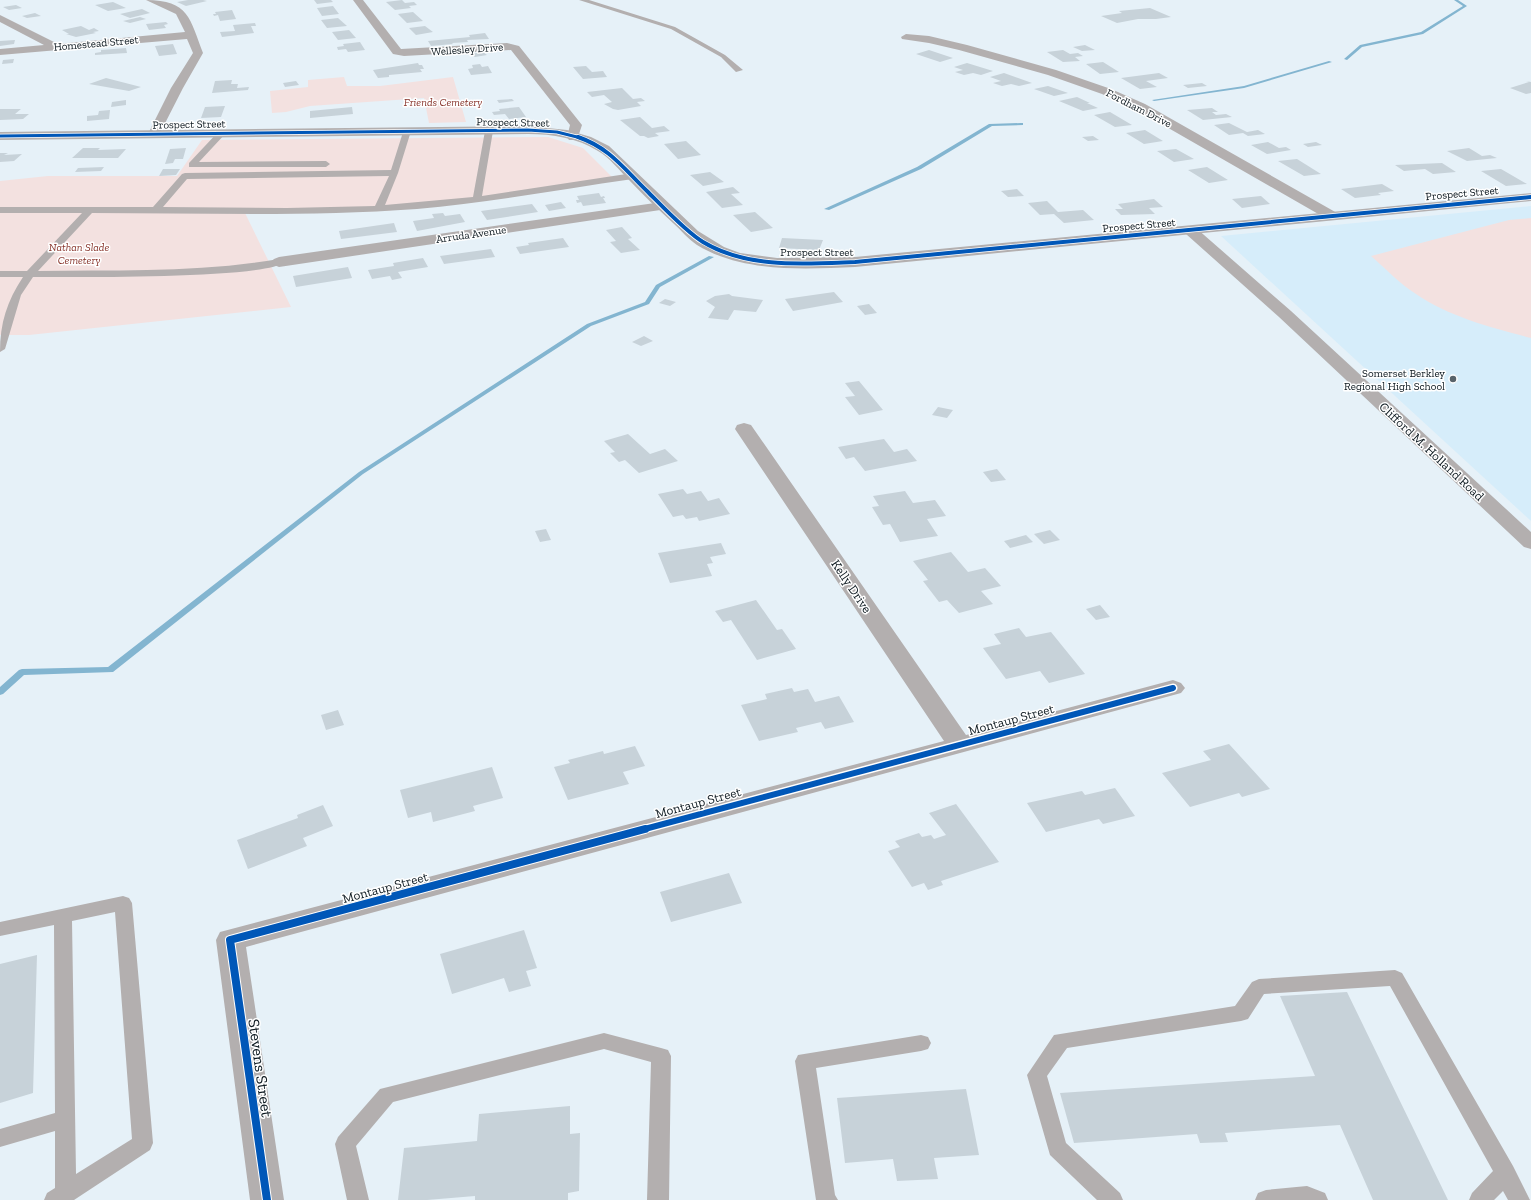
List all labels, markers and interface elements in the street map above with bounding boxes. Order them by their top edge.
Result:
street label: Homestead Street [53,33,140,54]
street label: Wellesley Drive [430,40,504,59]
street label: Fordham Drive [1104,86,1174,130]
park label: Friends Cemetery [404,96,482,109]
street label: Prospect Street [476,115,551,130]
street label: Prospect Street [152,117,227,132]
street label: Prospect Street [1425,184,1500,203]
street label: Prospect Street [1102,216,1177,235]
street label: Arruda Avenue [435,223,507,246]
park label: Nathan Slade Cemetery [49,241,109,267]
street label: Prospect Street [780,246,855,259]
place label: Somerset Berkley Regional High School [1344,367,1445,393]
marker: Somerset Berkley Regional High School [1448,374,1458,384]
street label: Clifford M. Holland Road [1376,399,1487,504]
street label: Kelly Drive [828,557,875,616]
street label: Montaup Street [967,701,1056,738]
street label: Montaup Street [654,784,743,821]
street label: Montaup Street [341,869,430,906]
street label: Stevens Street [244,1018,277,1118]

